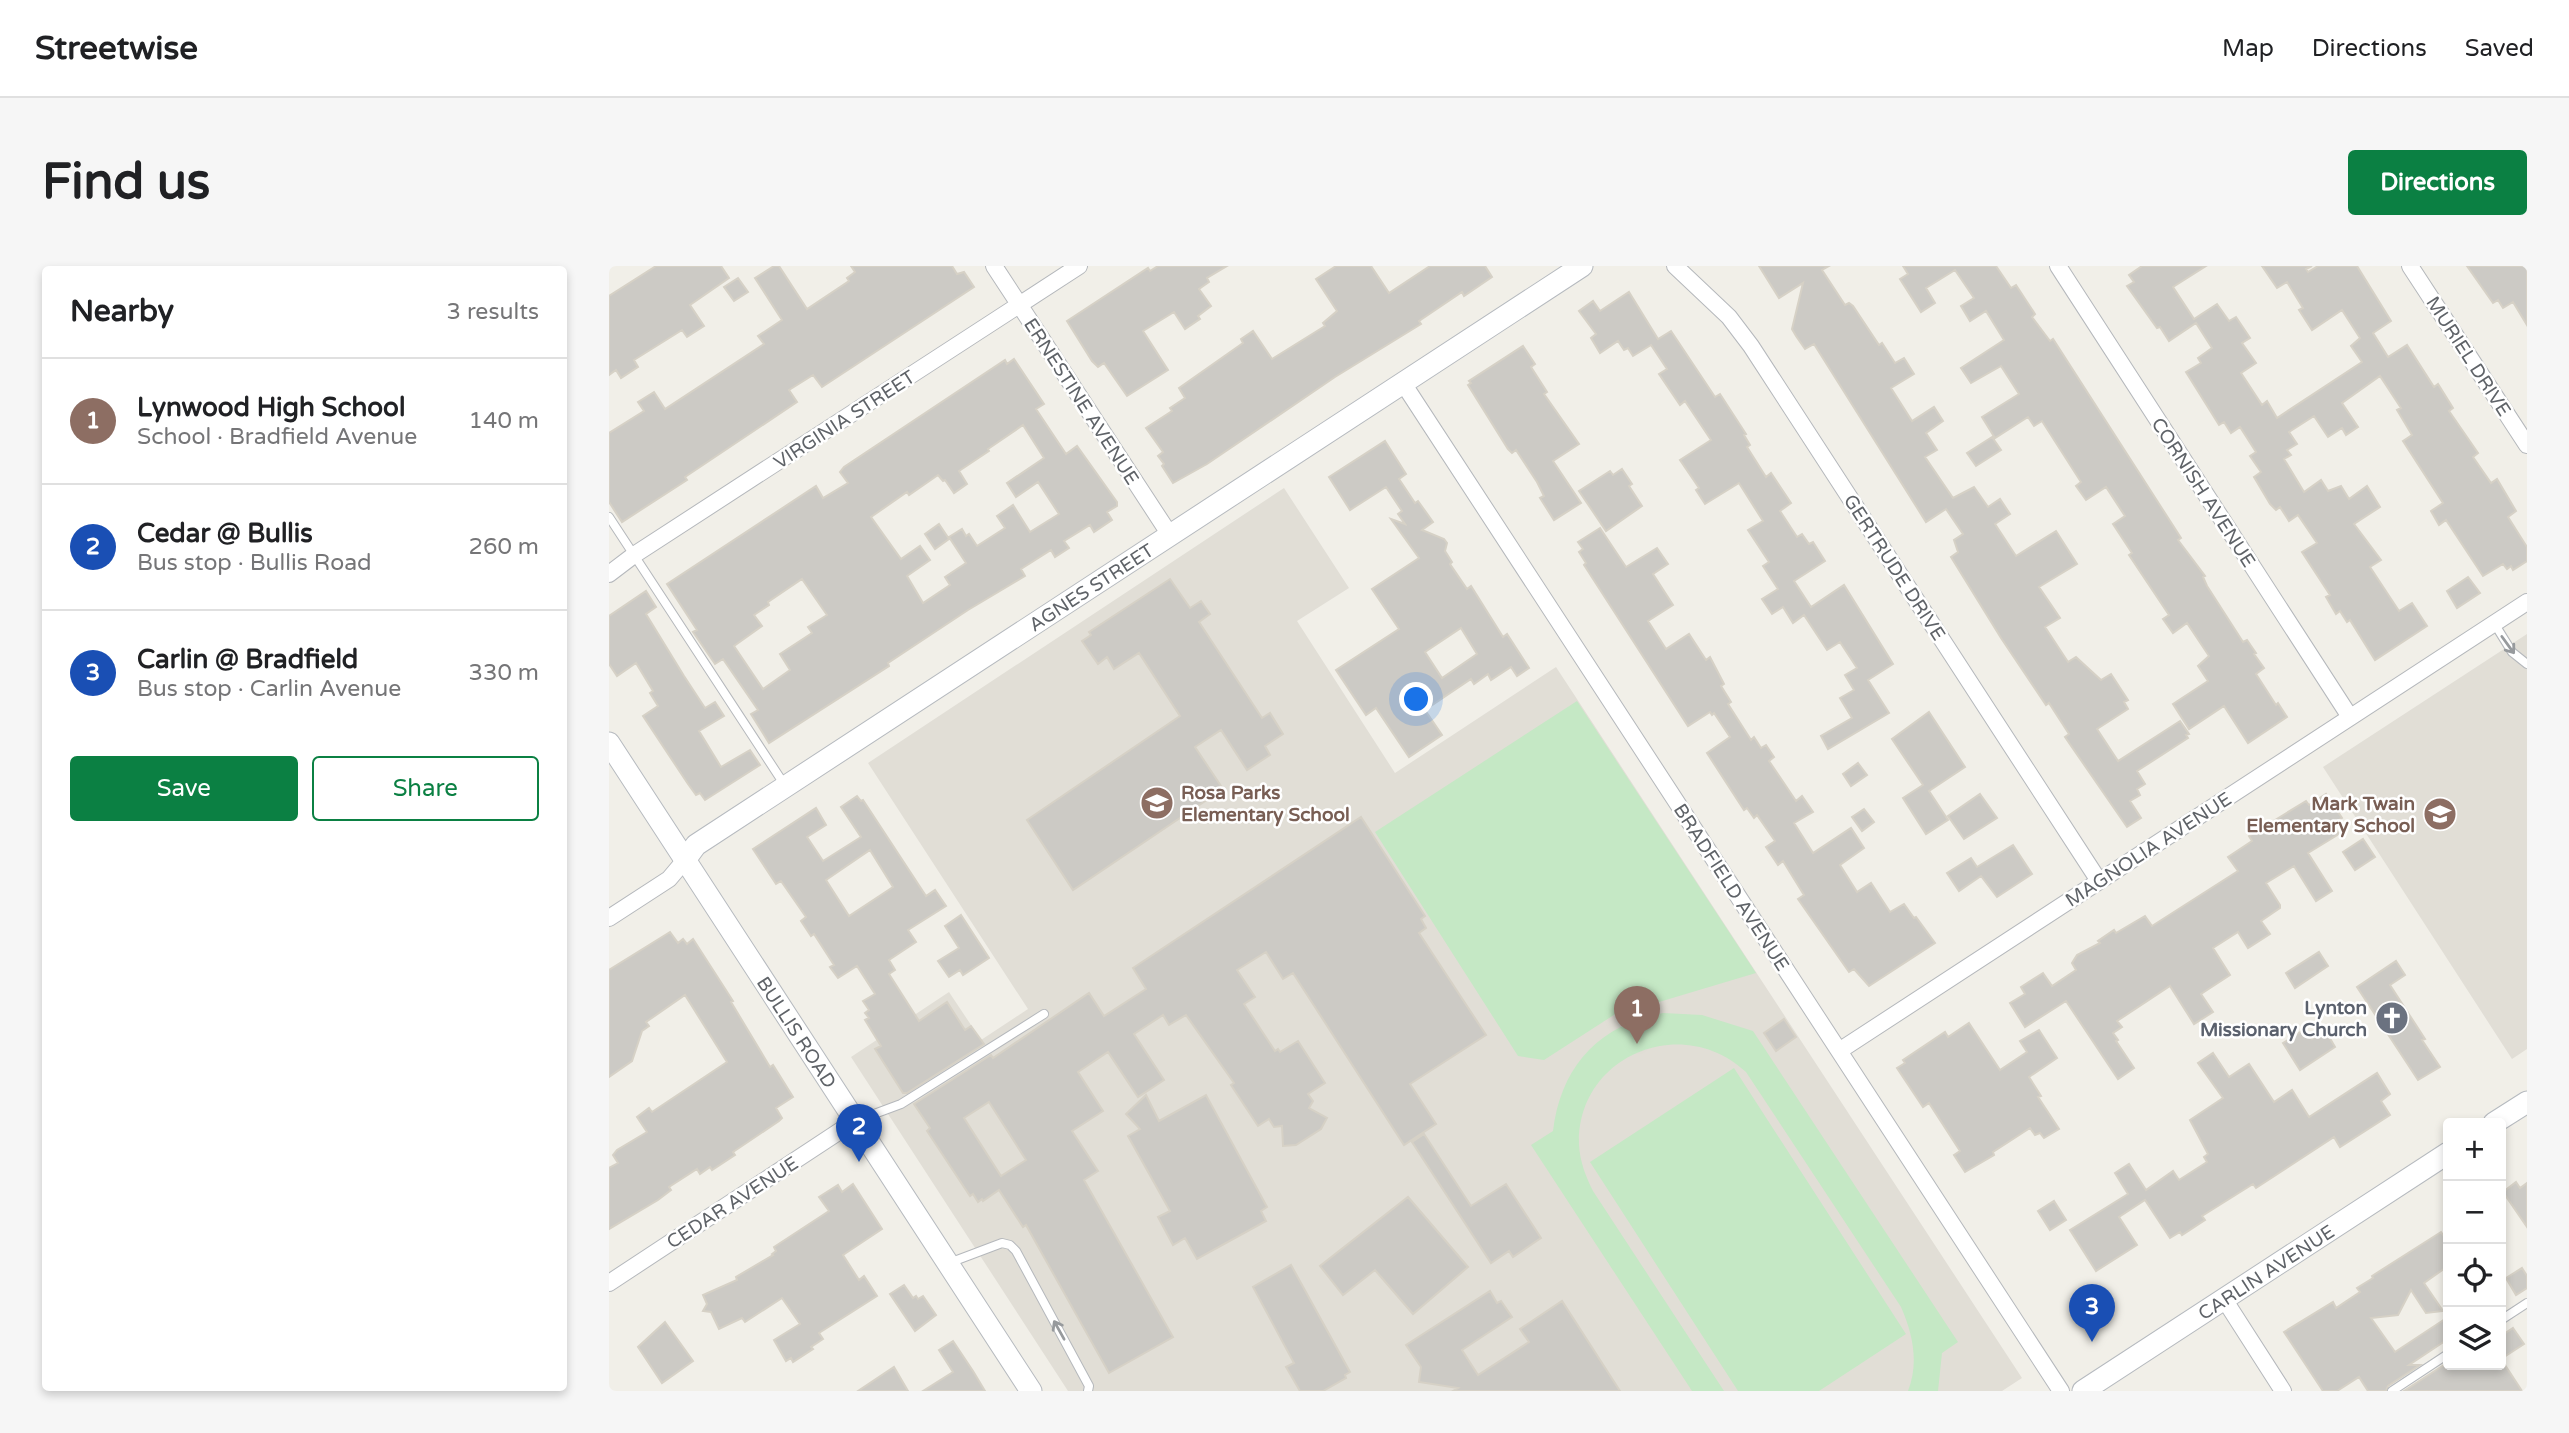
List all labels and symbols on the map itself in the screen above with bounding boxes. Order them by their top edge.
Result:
street label: MURIEL DRIVE [2421,293,2515,421]
street label: ERNESTINE AVENUE [1019,314,1143,489]
street label: VIRGINIA STREET [770,366,920,474]
street label: CORNISH AVENUE [2147,414,2260,571]
street label: GERTRUDE DRIVE [1839,491,1950,645]
street label: AGNES STREET [1025,539,1158,636]
one-way arrow [2501,636,2516,654]
your location [1399,682,1433,716]
place label: Rosa Parks Elementary School [1181,782,1350,827]
school or university icon: Rosa Parks Elementary School [1138,784,1176,822]
street label: MAGNOLIA AVENUE [2062,788,2236,912]
place label: Mark Twain Elementary School [2246,793,2415,838]
school or university icon: Mark Twain Elementary School [2421,795,2459,833]
street label: BRADFIELD AVENUE [1669,800,1793,975]
street label: BULLIS ROAD [752,973,840,1092]
pin: 1 [1614,986,1660,1044]
place label: Lynton Missionary Church [2200,997,2367,1042]
church icon: Lynton Missionary Church [2373,999,2411,1037]
pin: 2 [836,1104,882,1162]
street label: CEDAR AVENUE [663,1152,802,1254]
street label: CARLIN AVENUE [2194,1221,2339,1325]
pin: 3 [2069,1284,2115,1342]
one-way arrow [1052,1321,1066,1341]

